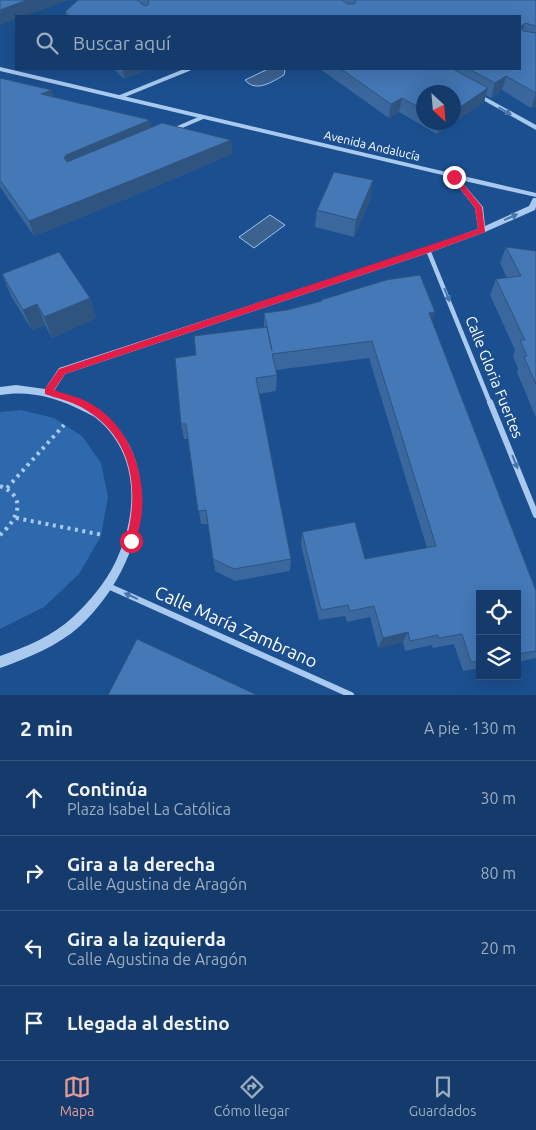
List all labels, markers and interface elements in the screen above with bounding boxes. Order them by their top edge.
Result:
search box [15,15,521,70]
icon: search [33,29,61,57]
text: Buscar aquí [73,32,171,54]
north arrow [416,85,461,130]
one-way arrow [498,107,513,115]
street label: Avenida Andalucía [323,128,421,163]
route end [443,166,466,189]
one-way arrow [504,213,518,221]
one-way arrow [443,288,451,302]
street label: Calle Gloria Fuertes [462,313,527,440]
one-way arrow [511,455,519,469]
route start [120,530,143,553]
street label: Calle María Zambrano [152,581,321,671]
map controls [476,590,521,680]
button: locate [476,590,521,635]
one-way arrow [124,592,138,600]
button: layers [476,635,521,680]
text: 2 min [20,716,73,740]
text: A pie · 130 m [424,719,516,737]
text: Continúa [67,778,148,800]
icon: ahead [20,784,48,812]
text: 30 m [480,789,516,807]
text: Plaza Isabel La Católica [67,800,231,818]
text: Gira a la derecha [67,853,215,875]
icon: right [20,859,48,887]
text: 80 m [480,864,516,882]
text: Calle Agustina de Aragón [67,875,247,893]
text: Gira a la izquierda [67,928,226,950]
icon: left [20,934,48,962]
text: 20 m [480,939,516,957]
text: Calle Agustina de Aragón [67,950,247,968]
icon: arrive [20,1009,48,1037]
text: Llegada al destino [67,1012,230,1034]
tab: Mapa [60,1073,94,1119]
tab: Cómo llegar [214,1073,289,1119]
tab: Guardados [409,1073,476,1119]

